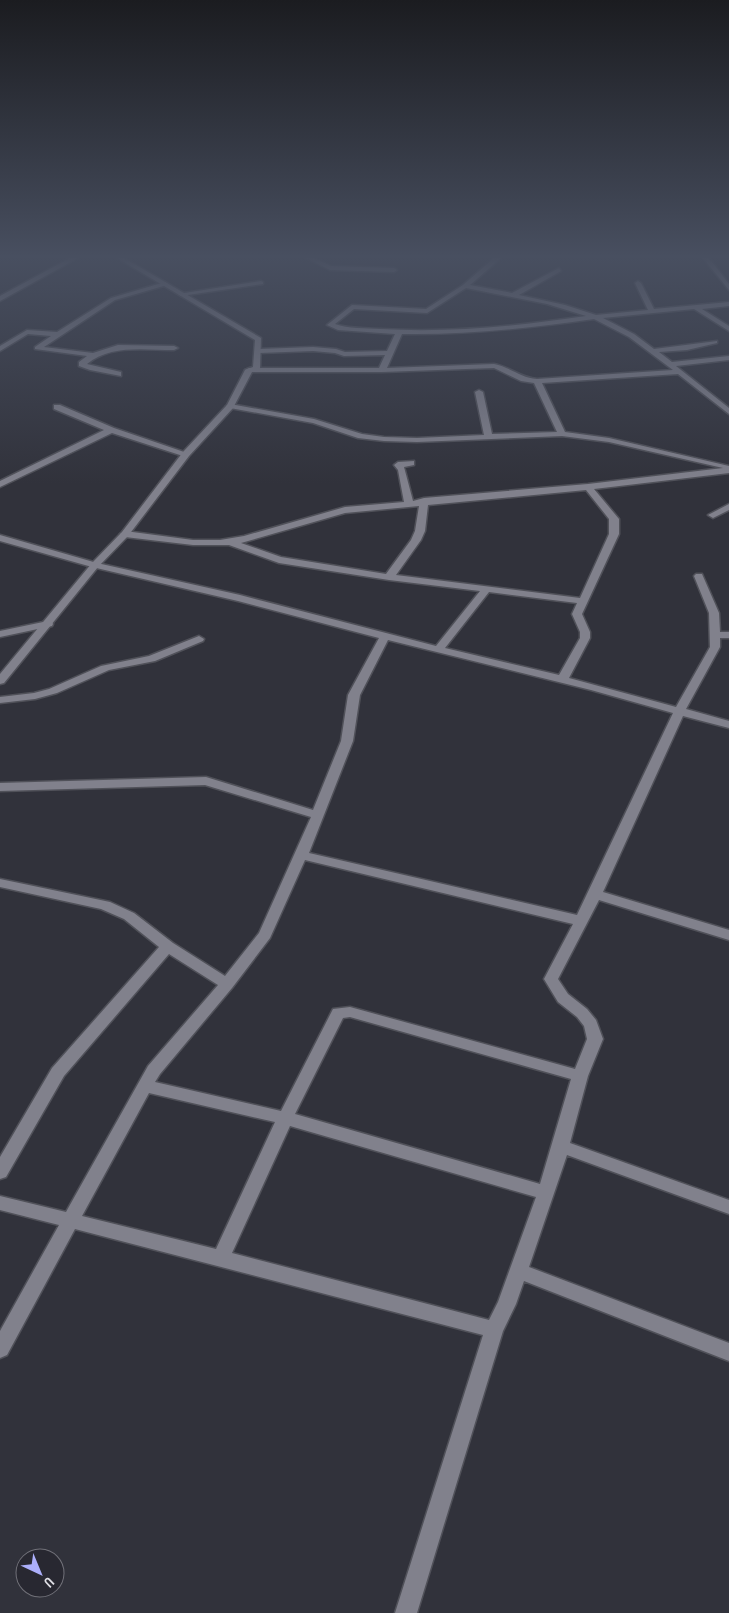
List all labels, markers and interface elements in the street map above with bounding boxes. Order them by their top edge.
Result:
north arrow [15,1548,65,1598]
text: U [40,1573,58,1591]

